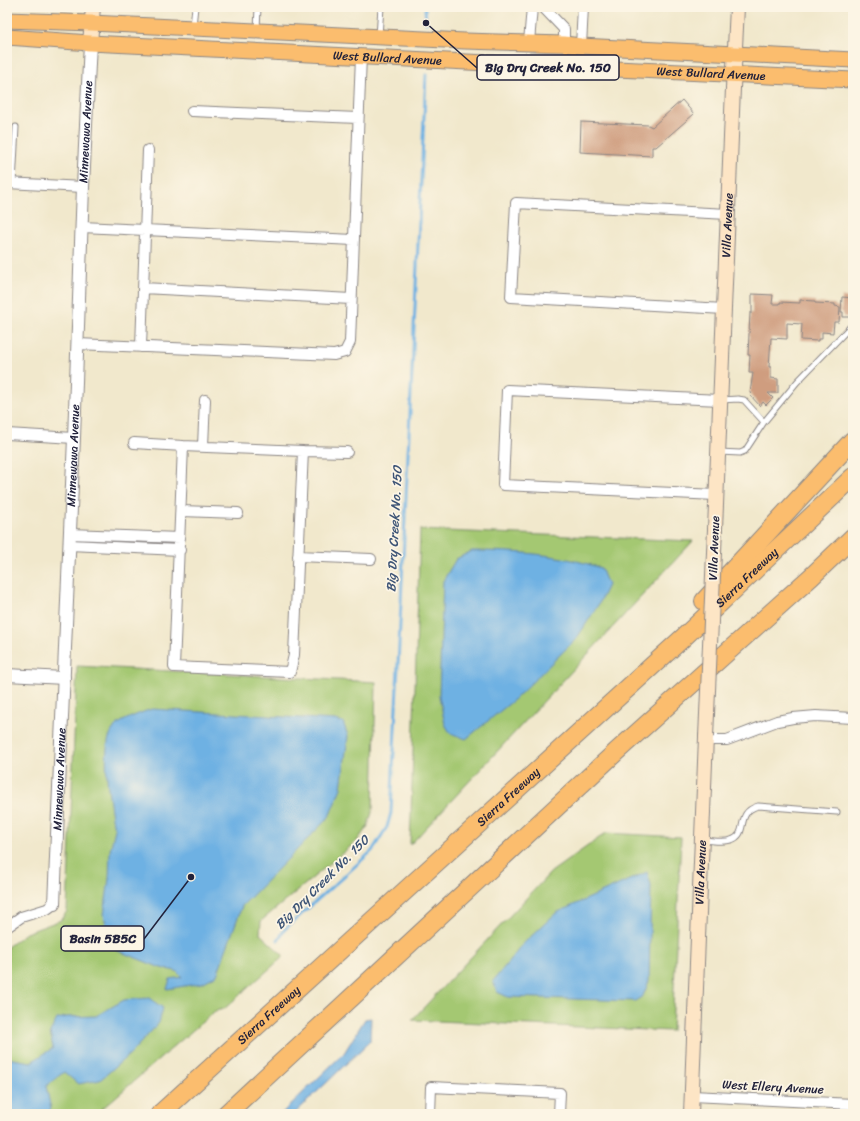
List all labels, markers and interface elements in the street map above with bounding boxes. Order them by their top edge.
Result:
street label: West Bullard Avenue [332,44,443,72]
callout: Big Dry Creek No. 150 [477,55,619,80]
text: Big Dry Creek No. 150 [485,56,611,79]
street label: West Bullard Avenue [656,60,766,87]
street label: Minnewawa Avenue [72,80,99,184]
street label: Villa Avenue [715,192,740,258]
street label: Minnewawa Avenue [60,404,86,507]
water label: Big Dry Creek No. 150 [379,464,409,593]
street label: Villa Avenue [702,515,726,581]
street label: Sierra Freeway [710,541,784,613]
street label: Minnewawa Avenue [46,727,73,831]
street label: Sierra Freeway [471,761,546,832]
water label: Big Dry Creek No. 150 [269,828,376,935]
street label: Villa Avenue [688,839,713,905]
callout: Basin 5B5C [61,926,144,951]
text: Basin 5B5C [70,927,137,950]
street label: Sierra Freeway [232,979,306,1050]
street label: West Ellery Avenue [722,1073,824,1101]

